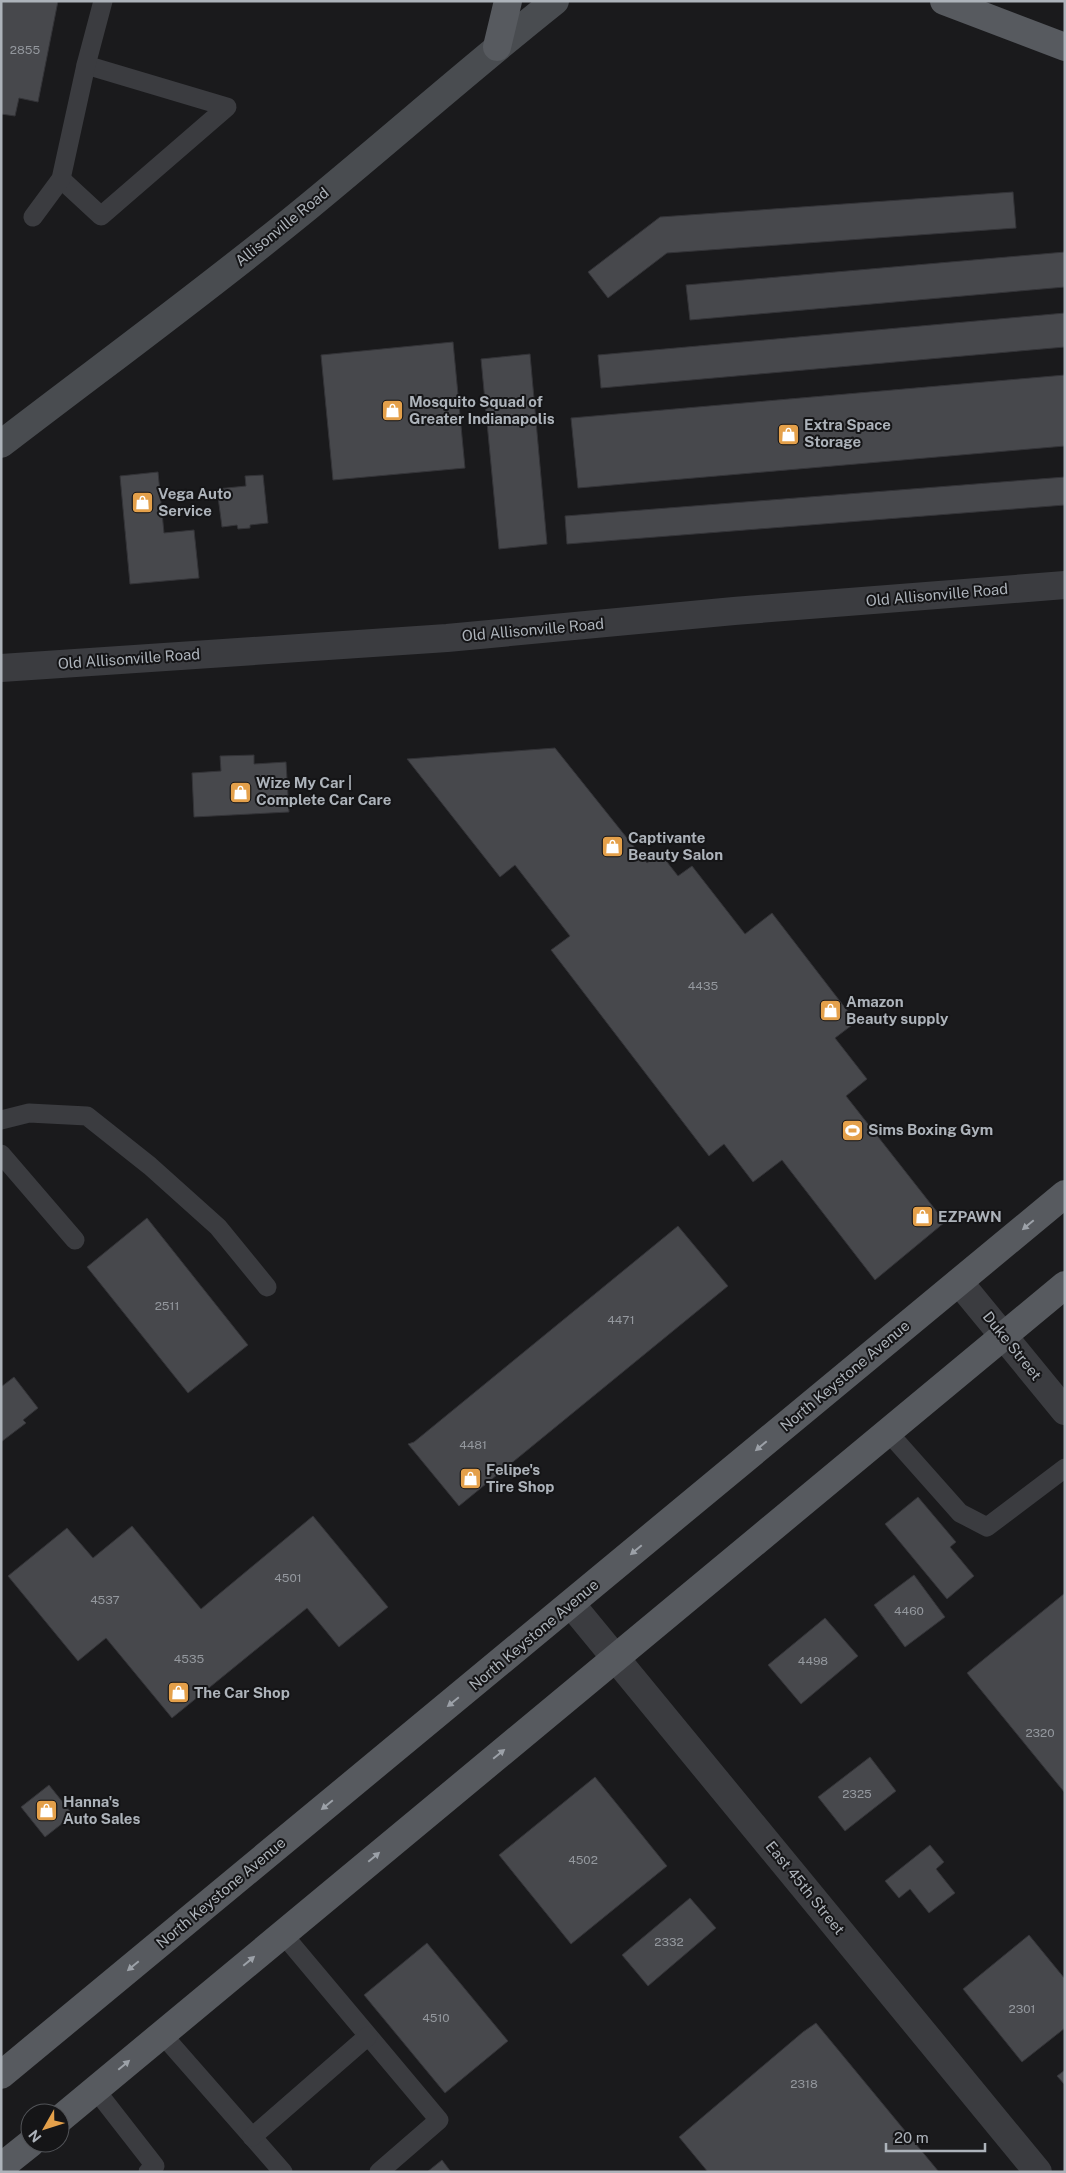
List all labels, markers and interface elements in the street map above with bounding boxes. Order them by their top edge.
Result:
house number: 2855 [10,43,40,57]
street label: Allisonville Road [232,184,332,269]
place label: Mosquito Squad of Greater Indianapolis [409,393,555,427]
shop icon: Mosquito Squad of Greater Indianapolis [381,399,405,423]
place label: Extra Space Storage [804,416,891,450]
shop icon: Extra Space Storage [776,422,800,446]
place label: Vega Auto Service [158,485,232,519]
shop icon: Vega Auto Service [130,491,154,515]
street label: Old Allisonville Road [865,580,1009,609]
street label: Old Allisonville Road [461,615,605,644]
street label: Old Allisonville Road [57,645,201,672]
place label: Wize My Car | Complete Car Care [256,774,391,808]
shop icon: Wize My Car | Complete Car Care [228,780,252,804]
place label: Captivante Beauty Salon [628,829,723,863]
shop icon: Captivante Beauty Salon [600,835,624,859]
house number: 4435 [688,979,718,993]
place label: Amazon Beauty supply [846,993,949,1027]
shop icon: Amazon Beauty supply [818,999,842,1023]
sports icon: Sims Boxing Gym [840,1118,864,1142]
place label: Sims Boxing Gym [868,1121,993,1138]
shop icon: EZPAWN [910,1205,934,1229]
place label: EZPAWN [938,1208,1002,1225]
one-way arrow [1022,1219,1034,1231]
house number: 2511 [155,1299,179,1313]
street label: Duke Street [980,1308,1045,1383]
house number: 4471 [607,1313,635,1327]
street label: North Keystone Avenue [777,1317,913,1435]
house number: 4481 [459,1438,487,1452]
one-way arrow [755,1440,767,1452]
place label: Felipe's Tire Shop [486,1461,554,1495]
shop icon: Felipe's Tire Shop [458,1467,482,1491]
one-way arrow [630,1544,642,1555]
house number: 4501 [274,1571,302,1585]
street label: North Keystone Avenue [466,1576,602,1694]
house number: 4537 [90,1593,120,1607]
house number: 4460 [894,1604,924,1618]
house number: 4535 [174,1652,204,1666]
house number: 4498 [798,1654,828,1668]
shop icon: The Car Shop [166,1681,190,1705]
place label: The Car Shop [194,1684,290,1701]
one-way arrow [447,1696,460,1707]
house number: 2320 [1025,1726,1055,1740]
one-way arrow [492,1748,505,1759]
house number: 2325 [842,1787,872,1801]
place label: Hanna's Auto Sales [63,1793,140,1827]
shop icon: Hanna's Auto Sales [35,1799,59,1823]
one-way arrow [322,1799,334,1811]
street label: North Keystone Avenue [153,1834,289,1952]
street label: East 45th Street [763,1838,848,1938]
one-way arrow [368,1852,380,1863]
house number: 4502 [568,1853,598,1867]
house number: 2332 [654,1935,684,1949]
one-way arrow [242,1956,255,1967]
one-way arrow [127,1960,140,1971]
house number: 2301 [1009,2002,1035,2016]
house number: 4510 [422,2011,450,2025]
one-way arrow [118,2060,131,2071]
house number: 2318 [790,2077,818,2091]
north arrow [20,2103,70,2153]
scale bar [886,2120,985,2152]
text: N [25,2127,45,2145]
text: 20 m [894,2129,929,2146]

